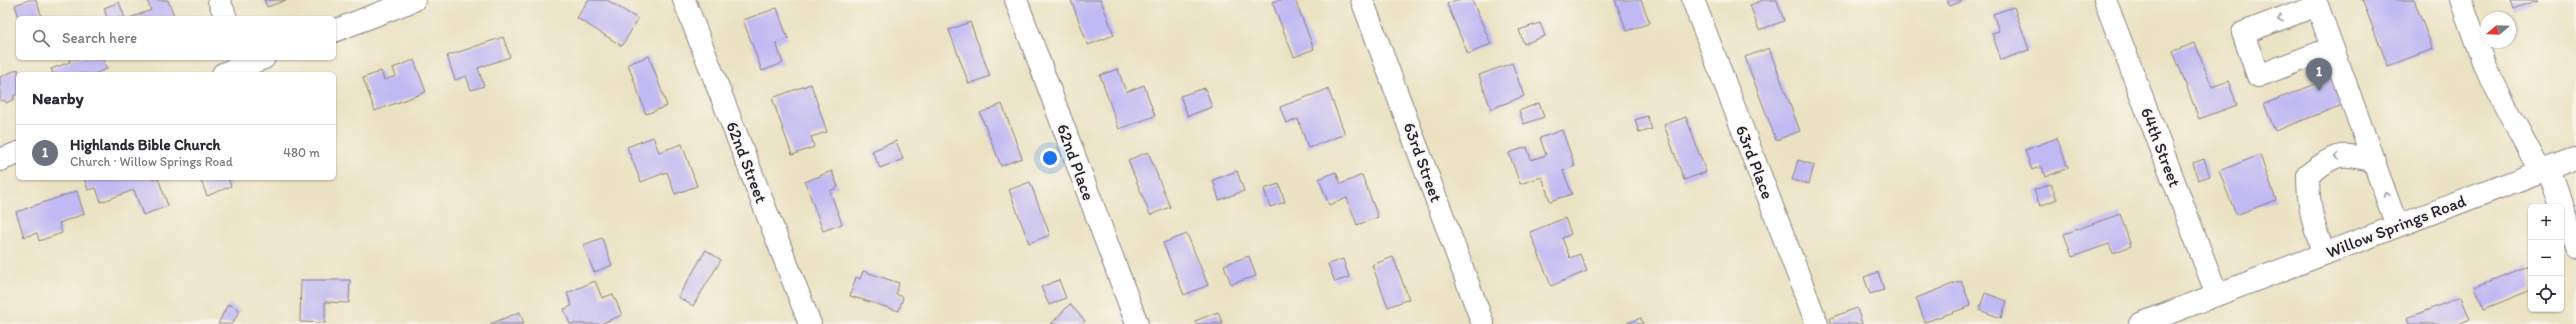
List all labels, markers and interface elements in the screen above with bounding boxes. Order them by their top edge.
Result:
north arrow [2480,12,2516,48]
one-way arrow [2277,15,2284,23]
search box [16,16,336,60]
icon: search [30,27,52,49]
text: Search here [62,29,137,47]
pin: 1 [2306,58,2332,91]
text: Nearby [32,88,84,108]
street label: 64th Street [2137,105,2185,190]
street label: 62nd Street [722,118,772,206]
street label: 63rd Street [1399,120,1447,205]
street label: 62nd Place [1053,121,1099,203]
street label: 63rd Place [1732,122,1778,202]
text: Highlands Bible Church [70,136,220,154]
text: 1 [42,145,48,160]
text: 480 m [283,145,320,160]
your location [1040,148,1060,168]
one-way arrow [2334,152,2340,161]
text: Church · Willow Springs Road [70,154,233,169]
street label: Willow Springs Road [2323,190,2469,262]
one-way arrow [2383,190,2391,197]
map controls [2528,204,2564,312]
button: + [2528,204,2564,240]
button: − [2528,240,2564,276]
button: locate [2528,276,2564,312]

